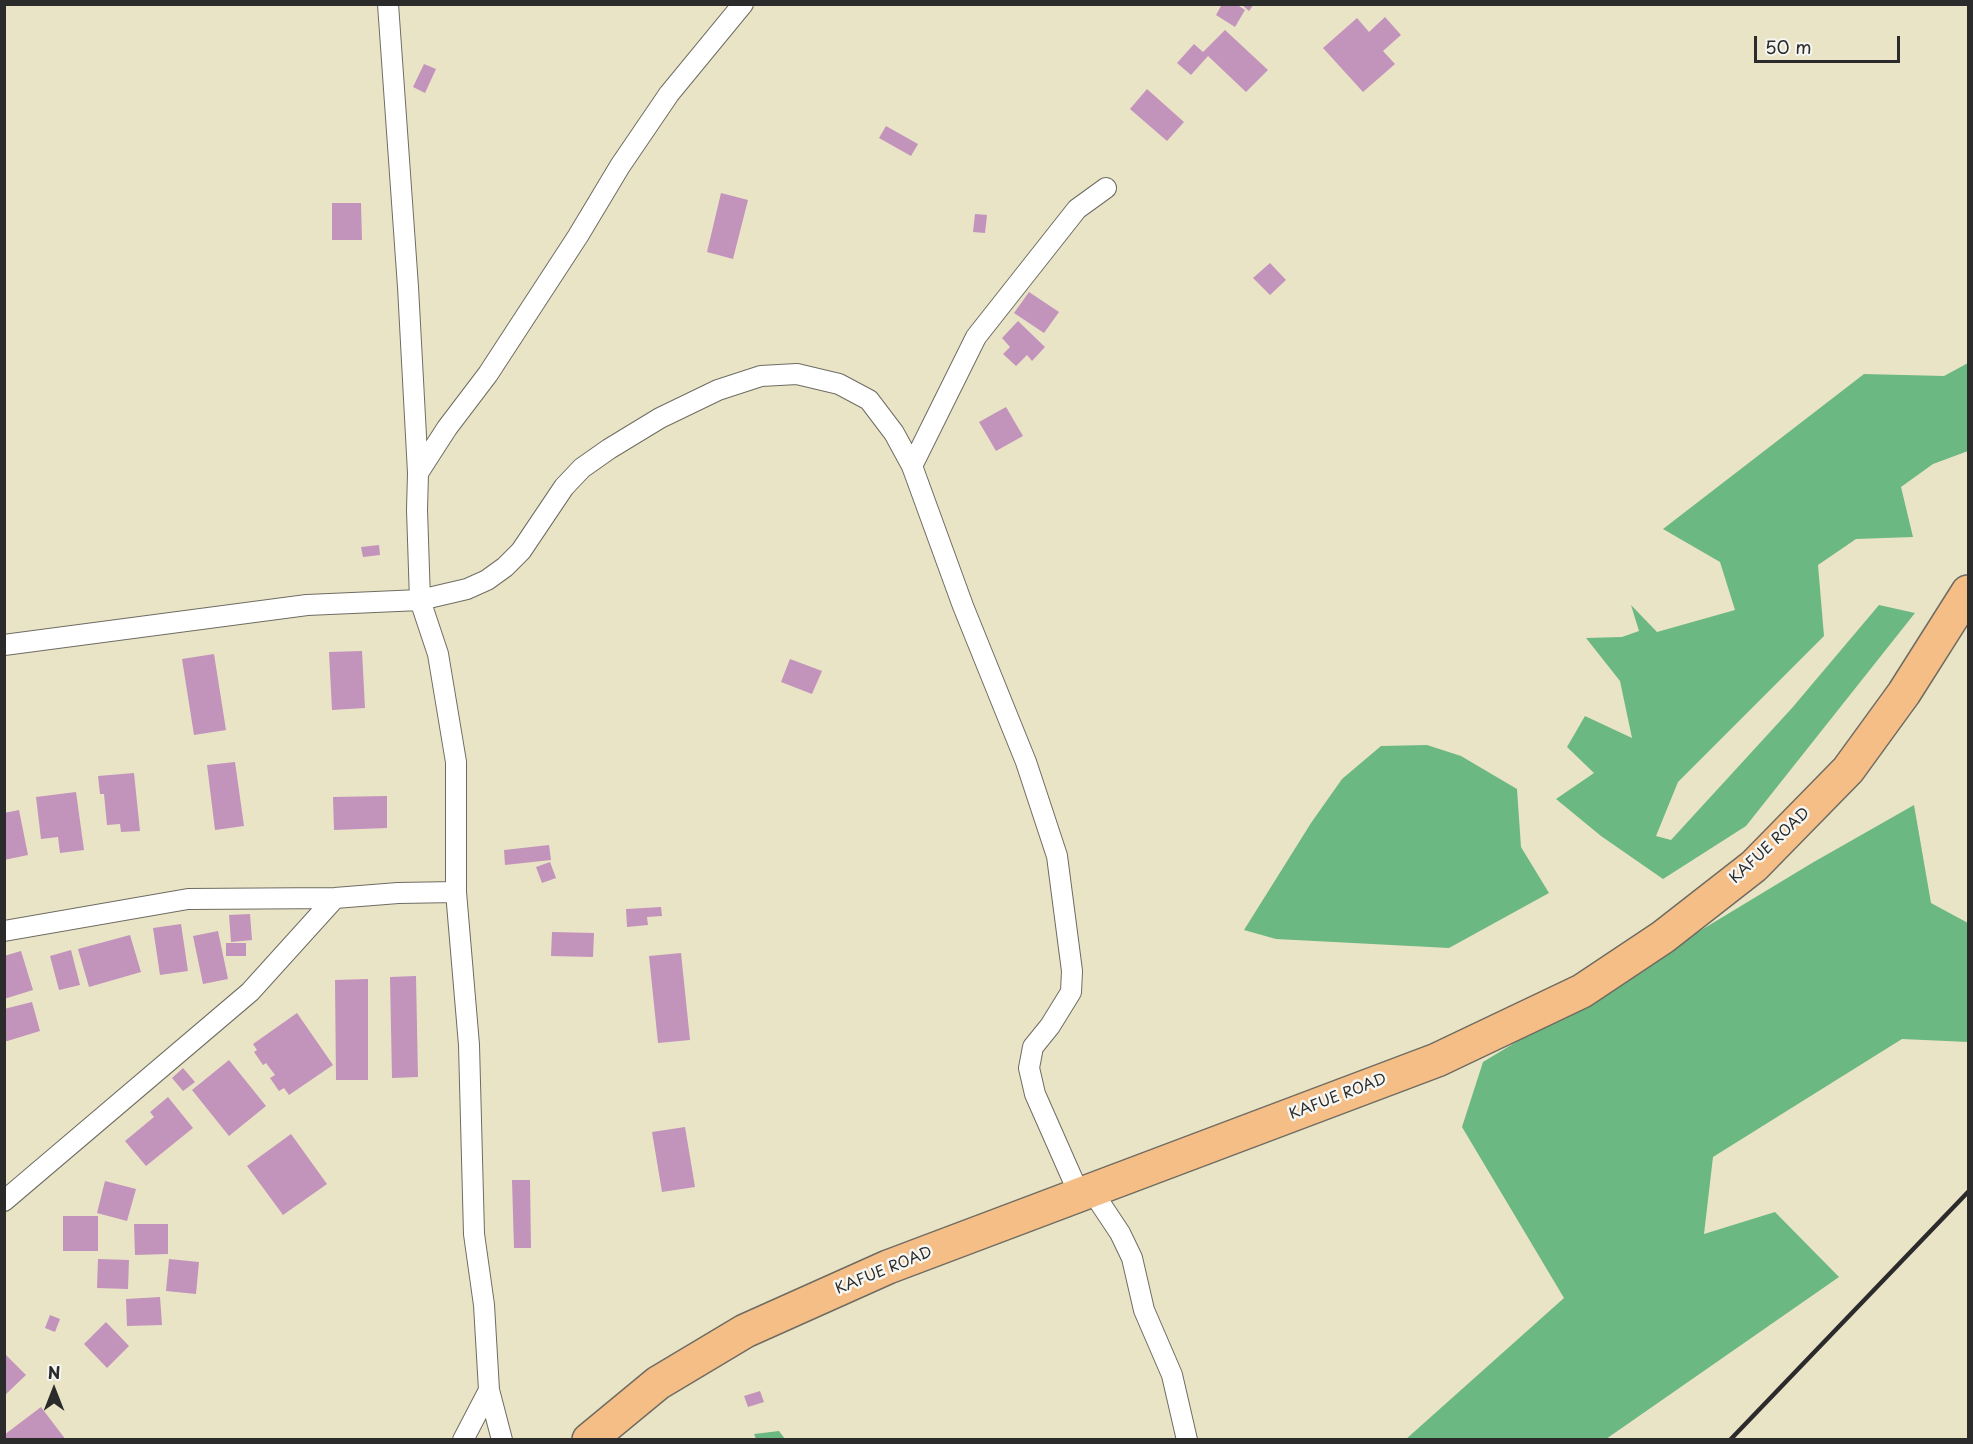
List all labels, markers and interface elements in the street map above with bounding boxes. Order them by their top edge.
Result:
scale bar [1757,24,1902,62]
text: 50 m [1765,33,1812,60]
street label: KAFUE ROAD [1726,804,1814,888]
street label: KAFUE ROAD [1287,1070,1389,1124]
street label: KAFUE ROAD [833,1243,935,1299]
north arrow [24,1360,84,1420]
text: N [48,1360,60,1384]

